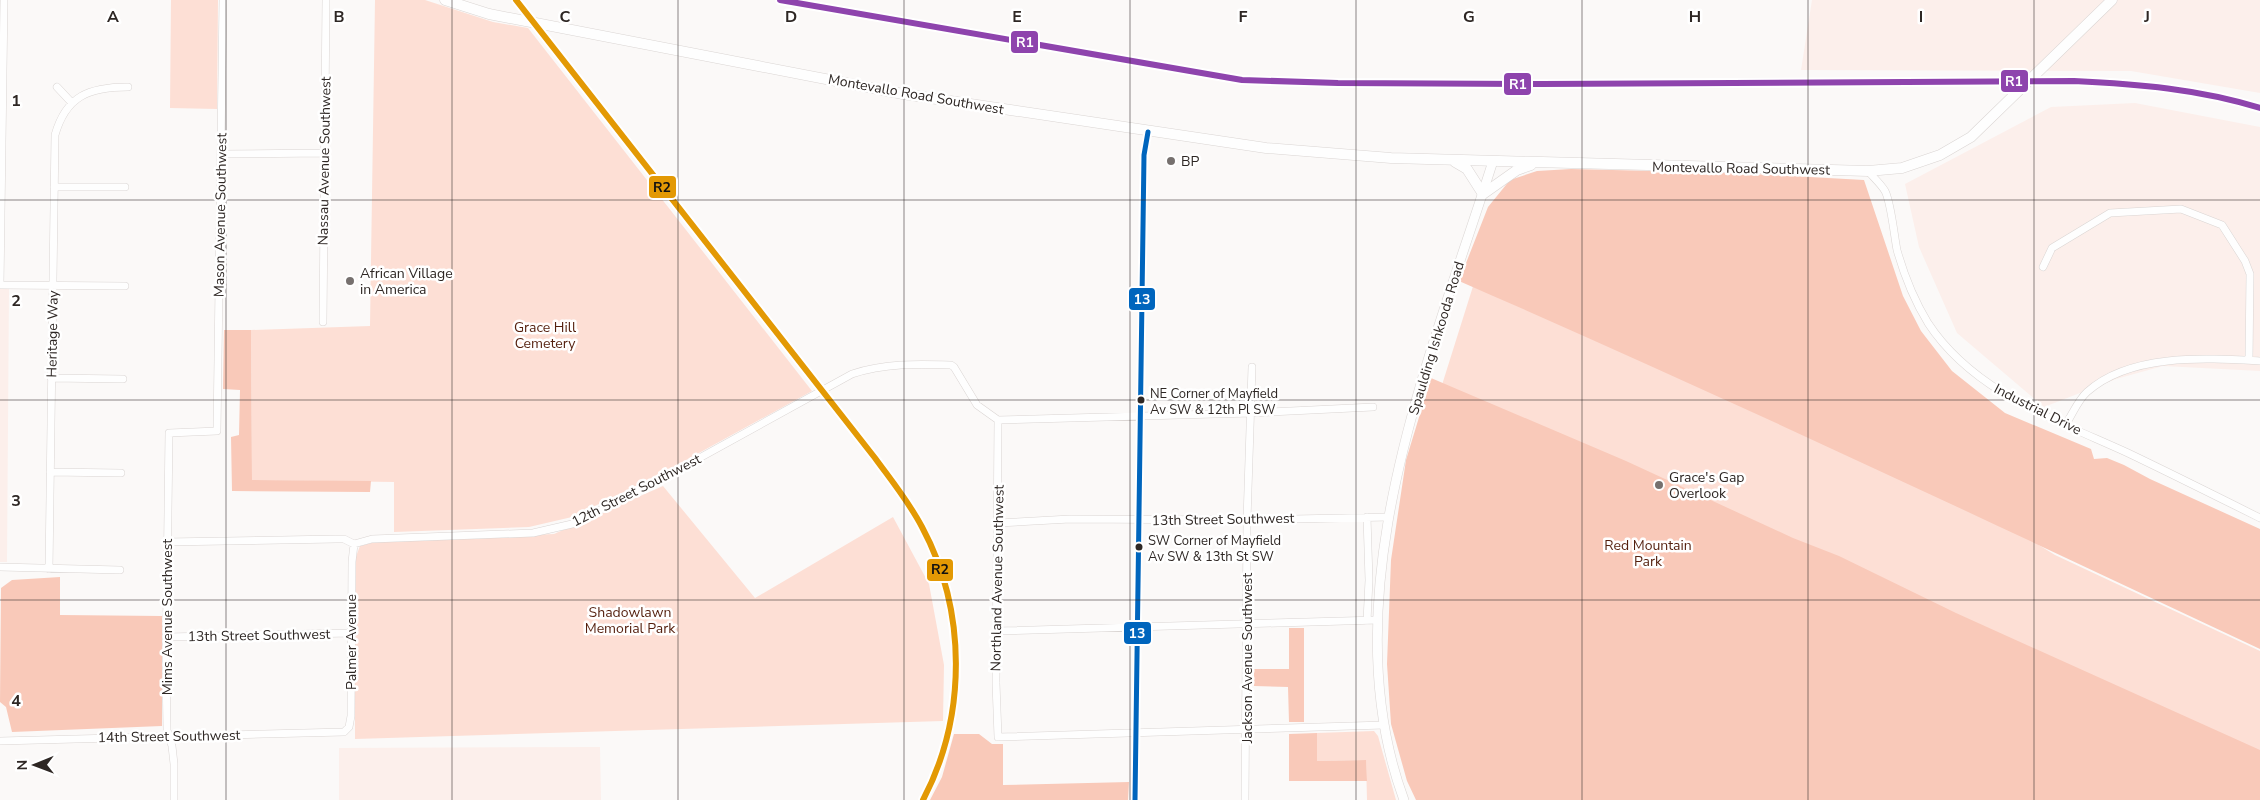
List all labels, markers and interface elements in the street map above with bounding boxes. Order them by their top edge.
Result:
text: A [107,6,119,28]
text: B [333,6,345,28]
text: C [560,6,571,28]
text: D [785,6,797,28]
text: E [1012,6,1022,28]
text: F [1239,6,1248,28]
text: G [1463,6,1475,28]
text: H [1689,6,1701,28]
text: I [1919,6,1923,28]
text: J [2143,6,2150,28]
line badge: R1 [1010,30,1039,54]
text: R1 [1016,33,1034,52]
line badge: R1 [2000,69,2029,93]
street label: Montevallo Road Southwest [827,70,1005,119]
line badge: R1 [1503,72,1532,96]
text: R1 [2005,72,2023,91]
text: R1 [1509,75,1527,94]
street label: Nassau Avenue Southwest [314,76,335,246]
text: 1 [11,90,21,112]
street label: Mason Avenue Southwest [210,133,231,297]
place label: BP [1181,152,1199,171]
marker: BP [1165,155,1177,167]
street label: Montevallo Road Southwest [1652,157,1830,180]
line badge: R2 [648,175,677,199]
text: R2 [653,178,671,197]
street label: Spaulding Ishkooda Road [1404,259,1469,417]
place label: African Village in America [360,264,453,299]
marker: African Village in America [344,275,356,287]
line badge: 13 [1128,287,1156,311]
text: 2 [11,290,21,312]
street label: Heritage Way [42,290,63,378]
text: 13 [1134,290,1150,309]
park label: Grace Hill Cemetery [514,318,577,353]
street label: Industrial Drive [1991,379,2085,440]
place label: NE Corner of Mayfield Av SW & 12th Pl SW [1150,385,1278,419]
marker: NE Corner of Mayfield Av SW & 12th Pl SW [1136,395,1146,405]
street label: 12th Street Southwest [568,450,704,531]
place label: Grace's Gap Overlook [1669,468,1745,503]
marker: Grace's Gap Overlook [1653,479,1665,491]
street label: Northland Avenue Southwest [986,484,1009,671]
text: 3 [11,490,21,512]
street label: 13th Street Southwest [1151,509,1295,530]
place label: SW Corner of Mayfield Av SW & 13th St SW [1148,532,1281,566]
park label: Red Mountain Park [1604,536,1692,571]
street label: Mims Avenue Southwest [158,539,177,695]
marker: SW Corner of Mayfield Av SW & 13th St SW [1134,542,1144,552]
line badge: R2 [926,558,954,582]
text: R2 [931,560,949,579]
street label: Jackson Avenue Southwest [1238,573,1257,744]
street label: Palmer Avenue [342,594,361,690]
park label: Shadowlawn Memorial Park [585,603,676,638]
line badge: 13 [1123,621,1152,645]
text: 13 [1129,624,1145,643]
street label: 13th Street Southwest [187,625,331,646]
text: 4 [11,690,21,712]
street label: 14th Street Southwest [97,726,241,747]
north arrow [10,740,60,790]
text: N [13,760,32,771]

